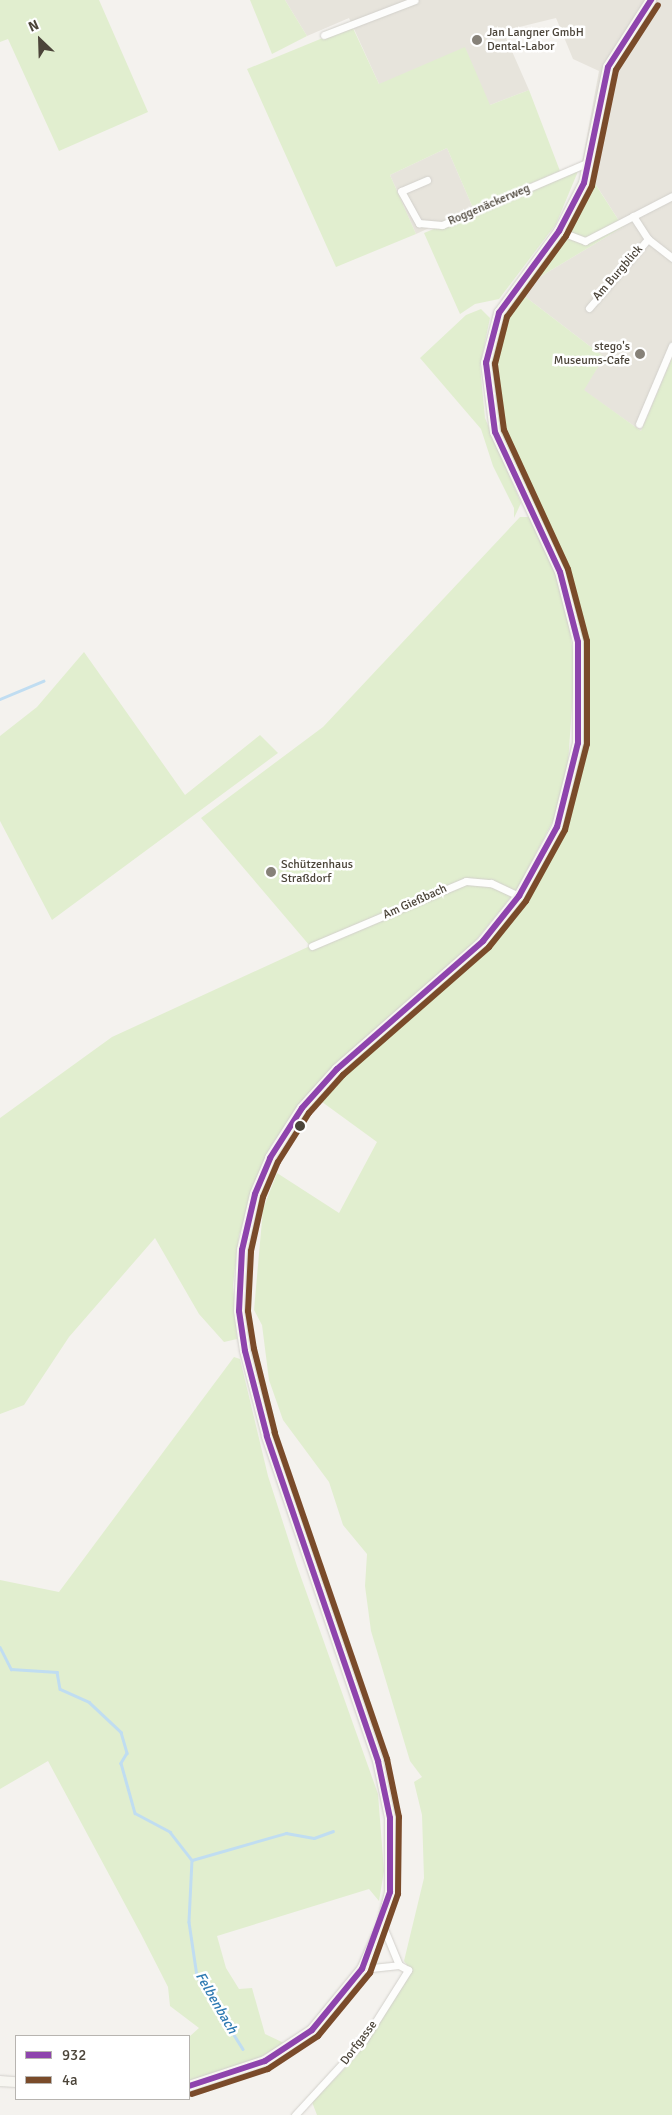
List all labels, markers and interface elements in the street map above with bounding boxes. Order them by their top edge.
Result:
north arrow [15,15,65,65]
text: N [26,16,42,36]
place label: Jan Langner GmbH Dental-Labor [487,26,584,54]
marker: Jan Langner GmbH Dental-Labor [471,34,483,46]
street label: Roggenäckerweg [446,181,532,229]
street label: Am Burgblick [590,242,646,304]
place label: stego's Museums-Cafe [554,340,630,368]
marker: stego's Museums-Cafe [634,348,646,360]
place label: Schützenhaus Straßdorf [281,858,353,886]
marker: Schützenhaus Straßdorf [265,866,277,878]
street label: Am Gießbach [381,881,449,923]
unlabelled marker [295,1121,305,1131]
water label: Felbenbach [192,1969,240,2037]
street label: Dorfgasse [338,2018,380,2068]
legend [15,2035,190,2100]
text: 932 [62,2046,86,2064]
text: 4a [62,2071,78,2089]

